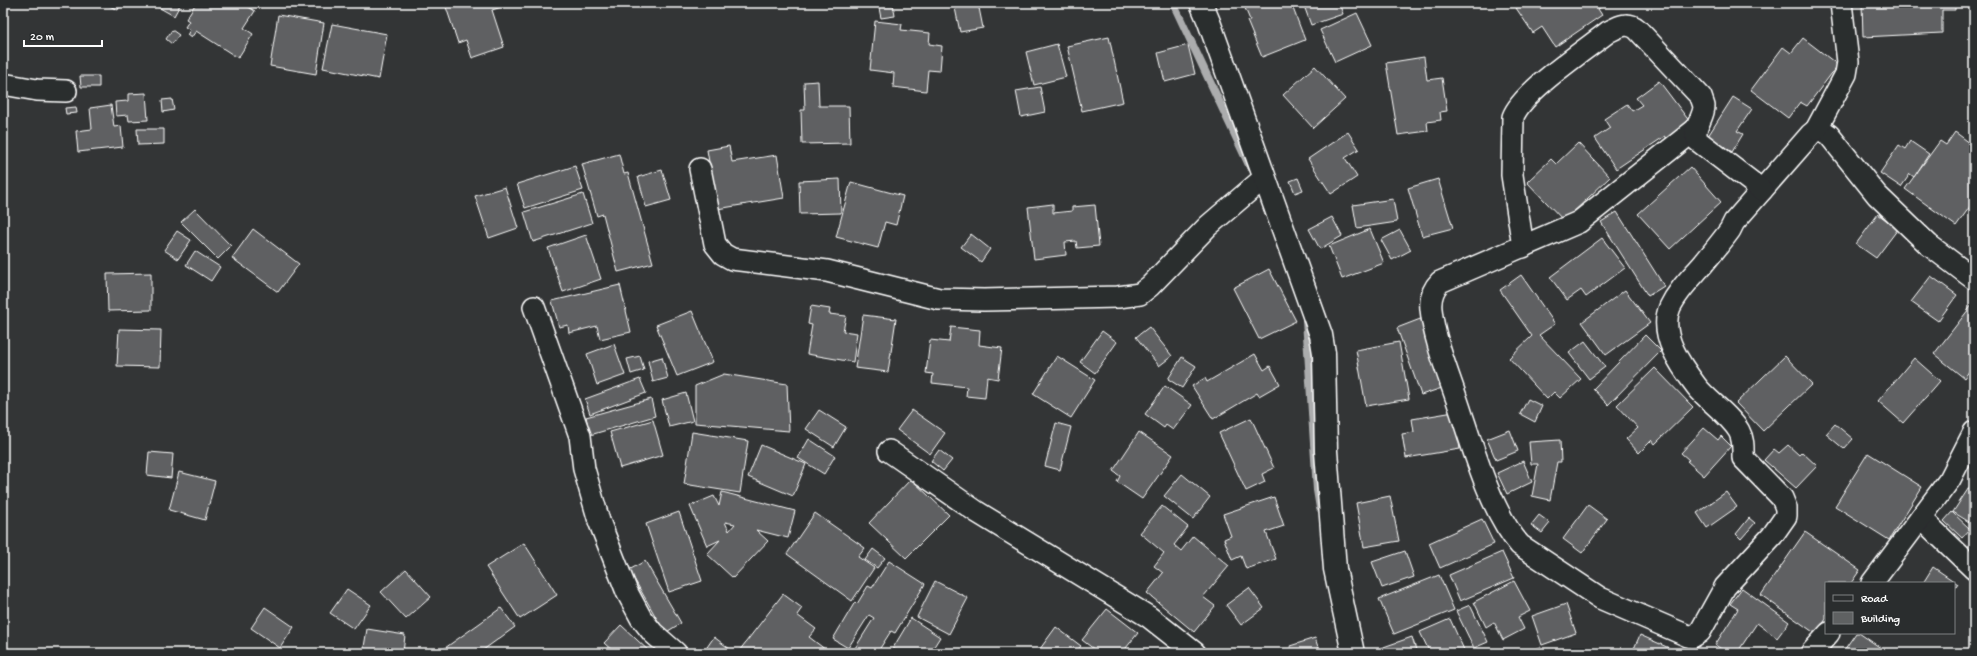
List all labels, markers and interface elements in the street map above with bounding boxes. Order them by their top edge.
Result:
scale bar [24,22,102,48]
text: 20 m [30,31,55,45]
legend [1825,582,1955,634]
text: Road [1861,593,1888,607]
text: Building [1860,613,1900,627]

